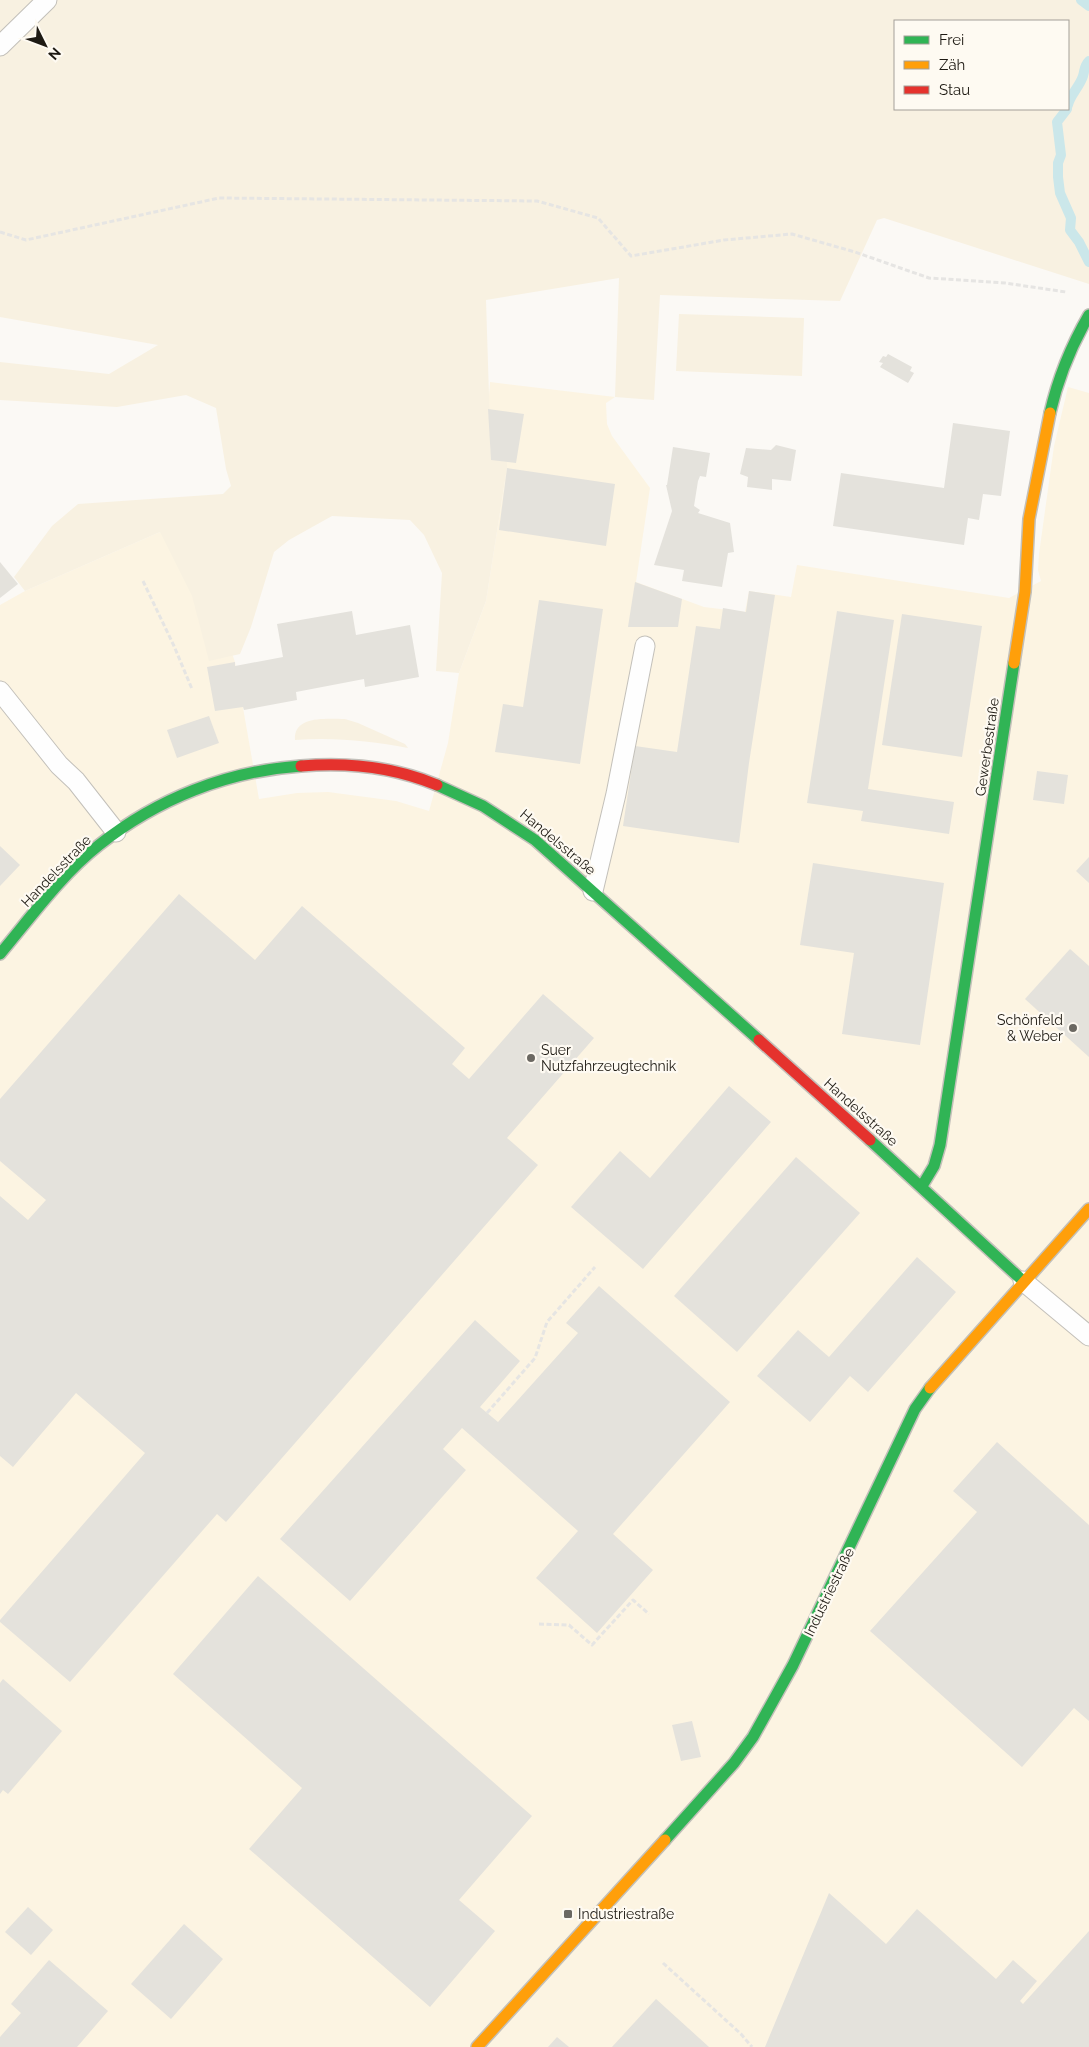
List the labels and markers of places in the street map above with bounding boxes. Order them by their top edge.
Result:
place label: Schönfeld & Weber [997,1012,1063,1044]
marker: Schönfeld & Weber [1067,1022,1079,1034]
place label: Suer Nutzfahrzeugtechnik [541,1042,677,1074]
marker: Suer Nutzfahrzeugtechnik [525,1052,537,1064]
place label: Industriestraße [578,1906,674,1922]
marker: Industriestraße [562,1908,574,1920]

